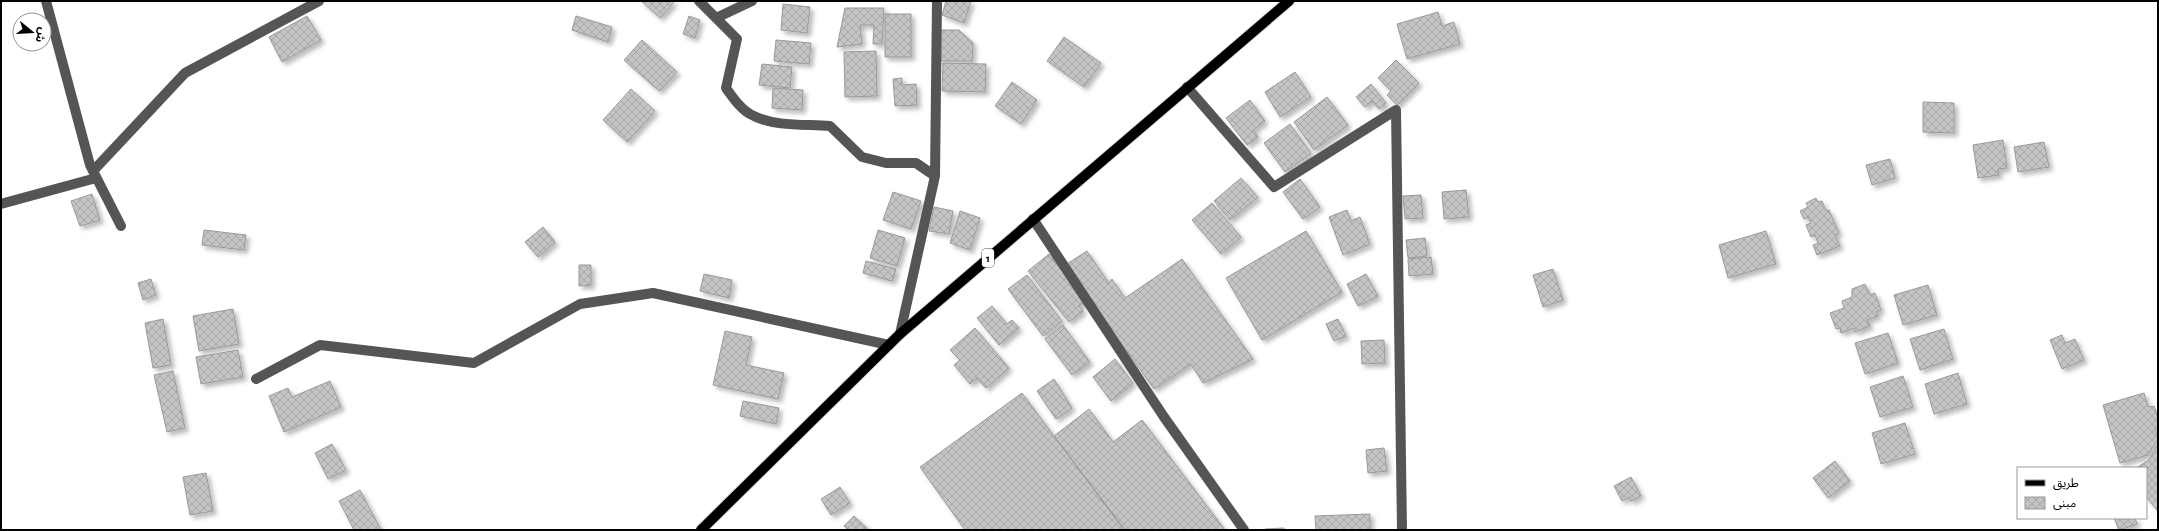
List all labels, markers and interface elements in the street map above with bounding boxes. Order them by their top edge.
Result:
north arrow [12,12,52,52]
text: ش [33,26,49,44]
road number: 1 [982,249,994,267]
legend [2017,467,2147,519]
text: طريق [2053,477,2079,491]
text: مبنى [2053,497,2076,510]

